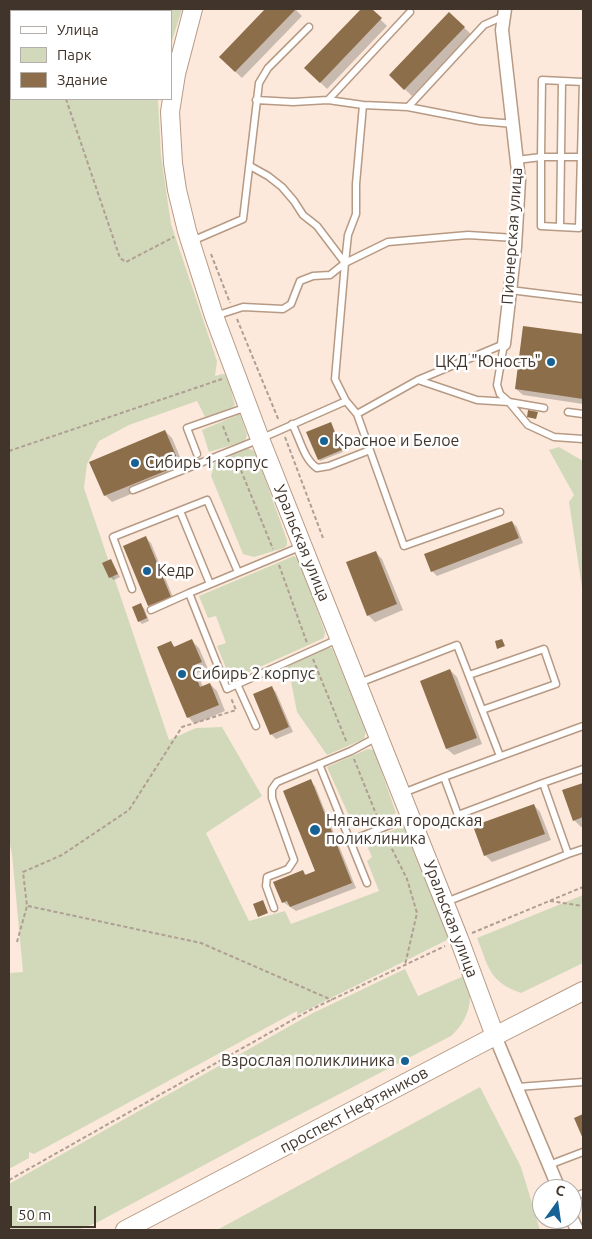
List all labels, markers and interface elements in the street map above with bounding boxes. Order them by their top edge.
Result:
legend [10,10,172,100]
text: Улица [57,21,99,38]
text: Парк [57,46,92,63]
text: Здание [57,71,108,88]
street label: Пионерская улица [498,167,526,305]
place label: ЦКД "Юность" [435,352,541,372]
marker: ЦКД "Юность" [545,356,557,368]
place label: Красное и Белое [334,431,459,451]
marker: Красное и Белое [318,435,330,447]
place label: Сибирь 1 корпус [145,453,268,473]
marker: Сибирь 1 корпус [129,457,141,469]
street label: Уральская улица [270,482,334,604]
place label: Кедр [157,561,194,581]
marker: Кедр [141,565,153,577]
place label: Сибирь 2 корпус [192,664,315,684]
marker: Сибирь 2 корпус [176,668,188,680]
place label: Няганская городская поликлиника [326,811,482,849]
marker: Няганская городская поликлиника [308,823,322,837]
street label: Уральская улица [420,858,482,980]
place label: Взрослая поликлиника [221,1051,395,1071]
marker: Взрослая поликлиника [399,1055,411,1067]
street label: проспект Нефтяников [277,1063,431,1157]
north arrow [532,1179,582,1229]
text: С [554,1182,567,1199]
scale bar [12,1196,99,1228]
text: 50 m [18,1206,51,1223]

